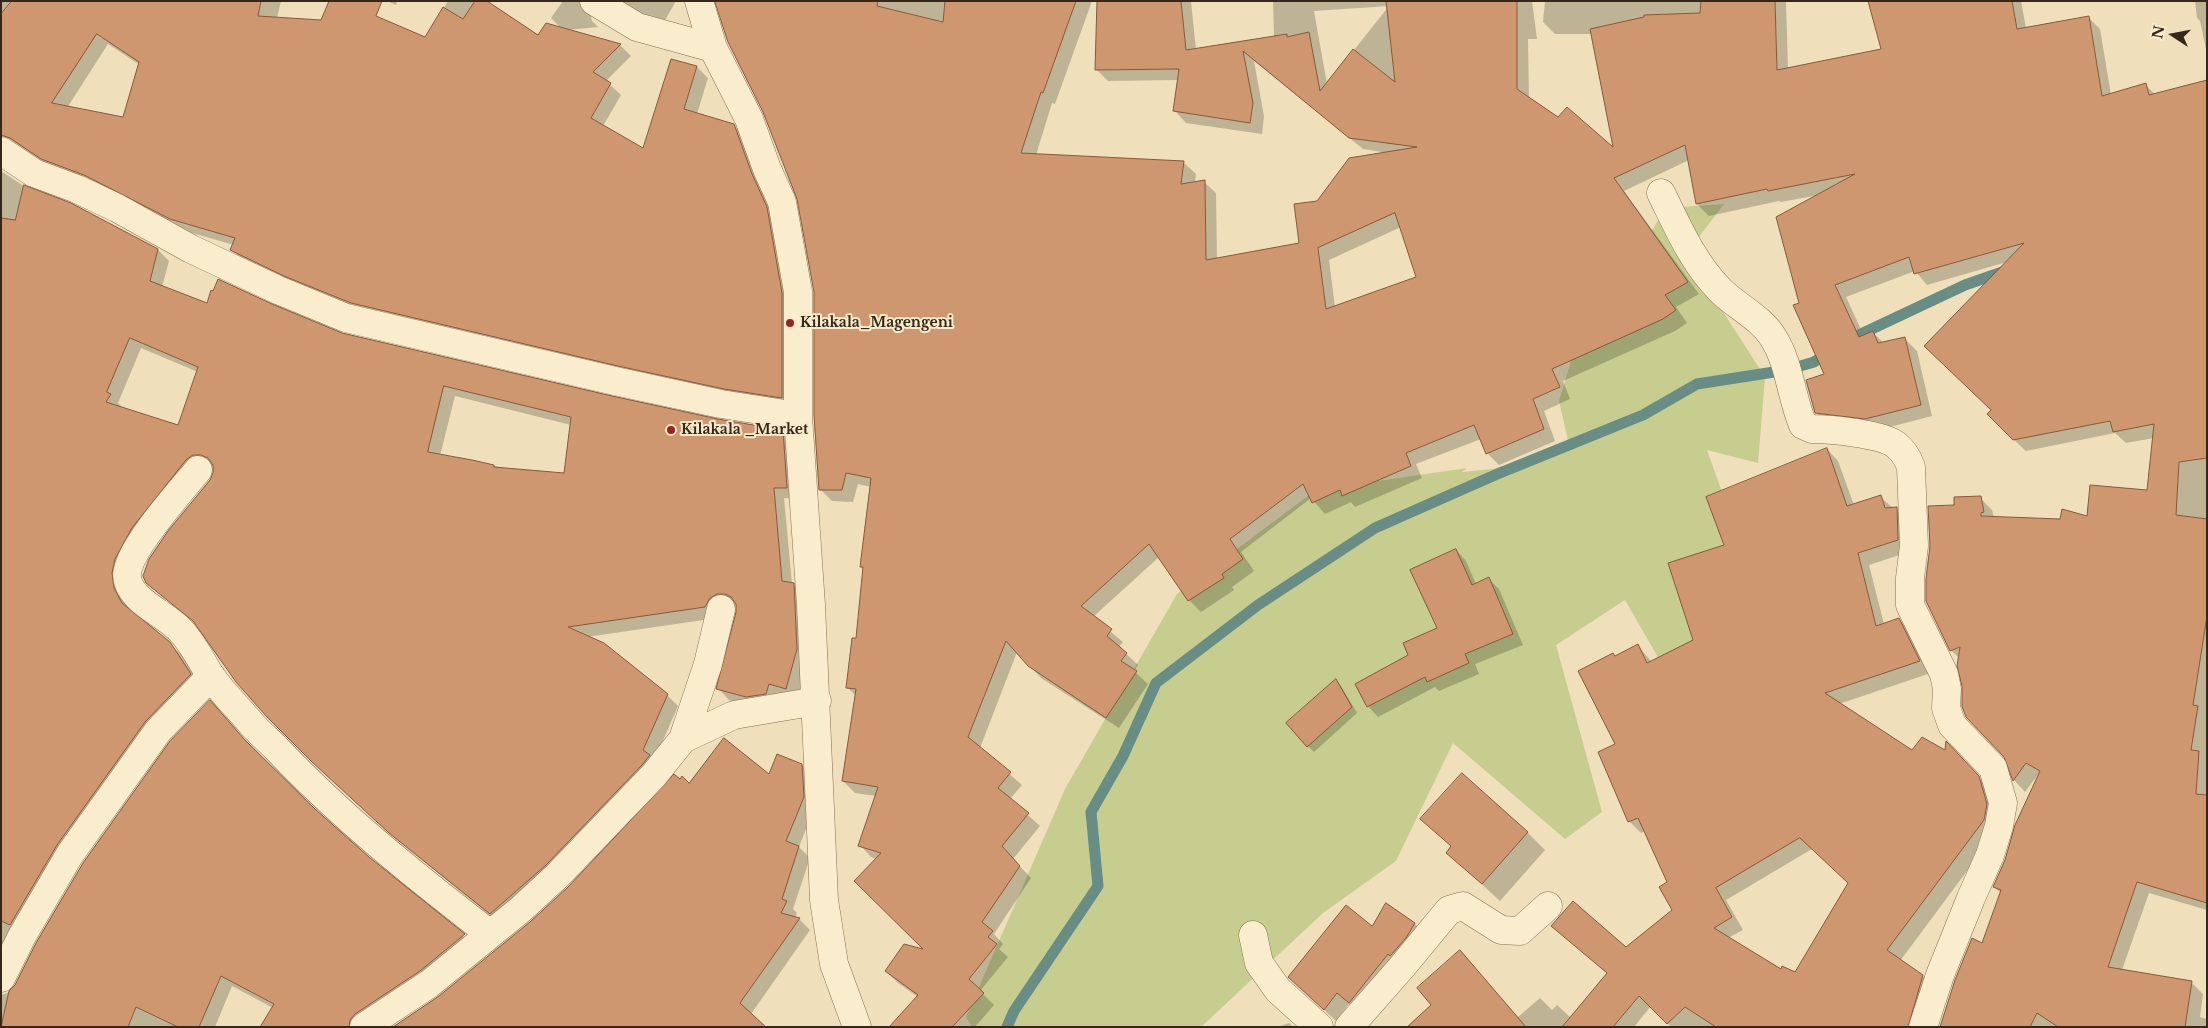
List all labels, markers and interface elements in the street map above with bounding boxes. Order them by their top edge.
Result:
north arrow [2148,10,2198,60]
text: N [2148,24,2168,40]
place label: Kilakala_Magengeni [800,315,953,331]
marker: Kilakala_Magengeni [784,317,796,329]
place label: Kilakala _Market [681,422,808,438]
marker: Kilakala _Market [665,424,677,436]

